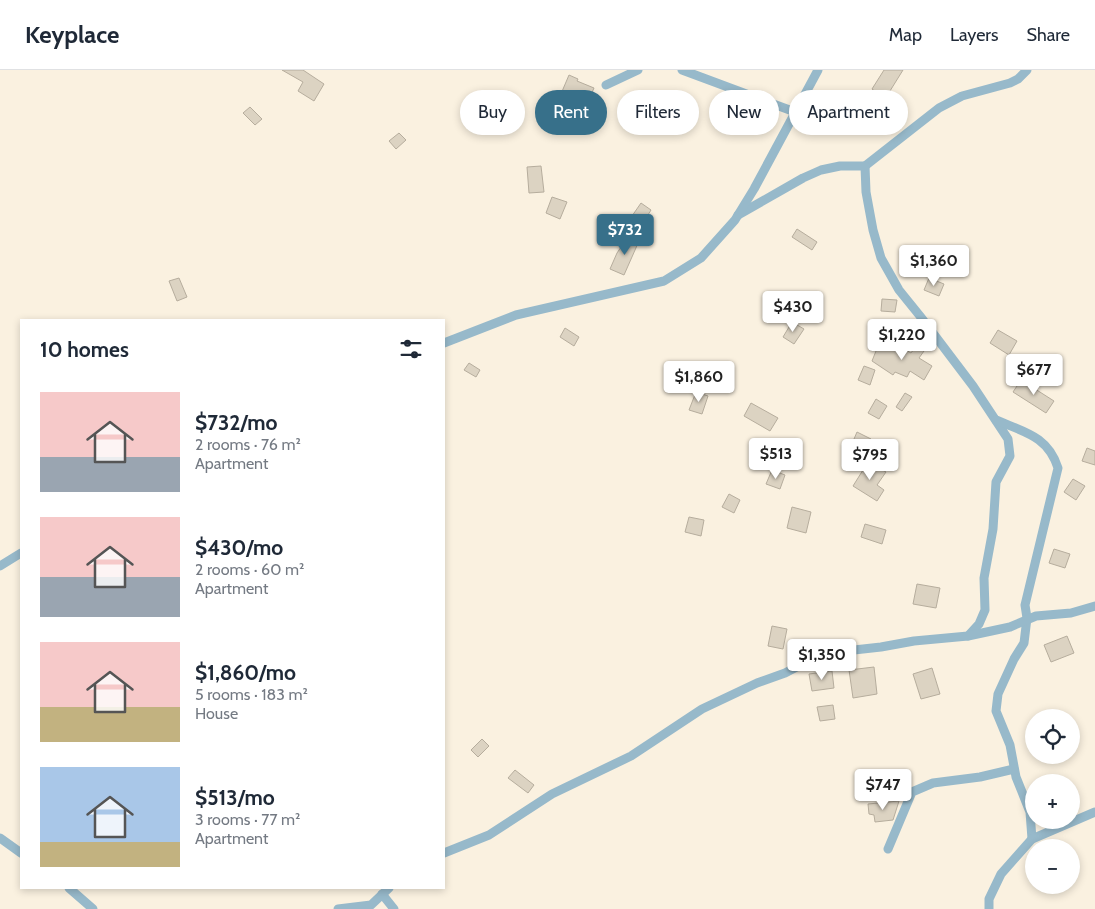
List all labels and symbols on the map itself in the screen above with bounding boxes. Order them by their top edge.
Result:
pin: $732 [595,214,655,256]
pin: $1,360 [893,244,975,287]
pin: $430 [763,290,823,333]
pin: $1,220 [861,318,943,361]
pin: $677 [1004,354,1064,396]
pin: $1,860 [658,360,740,403]
pin: $513 [746,438,806,480]
pin: $795 [840,438,900,481]
pin: $1,350 [781,638,863,681]
pin: $747 [853,768,913,811]

